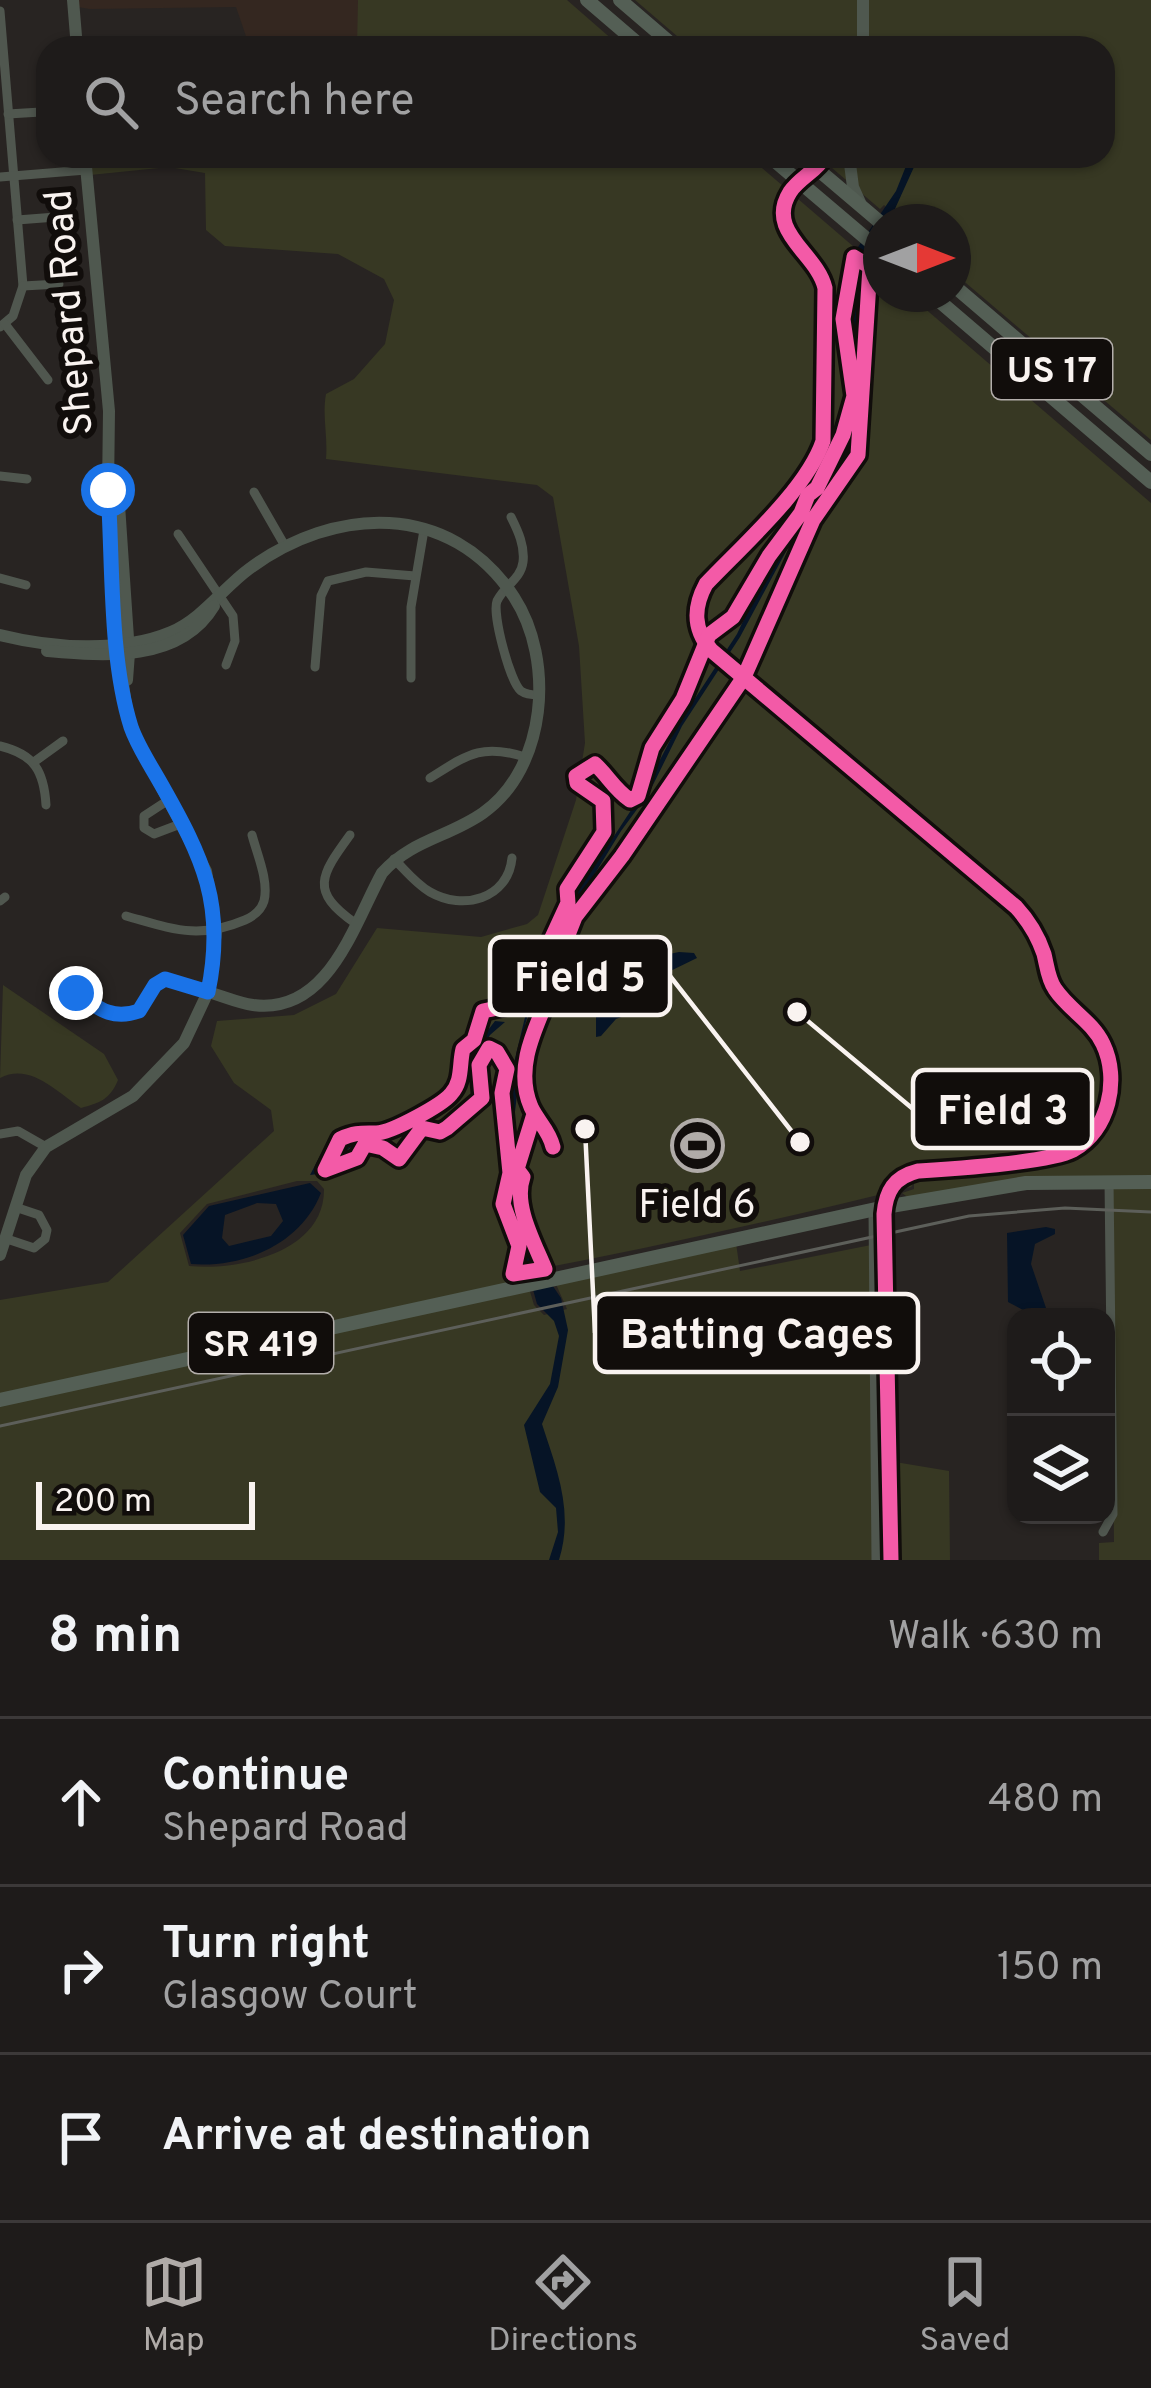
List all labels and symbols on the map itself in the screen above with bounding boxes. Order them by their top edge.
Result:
street label: Shepard Road [36,188,107,438]
north arrow [863,204,971,312]
road number: US 17 [992,339,1112,399]
route start [81,463,135,517]
callout: Field 5 [490,937,670,1015]
text: Field 5 [514,954,646,1007]
route end [49,966,103,1020]
callout: Field 3 [913,1070,1092,1148]
text: Field 3 [937,1087,1069,1140]
sports icon: Field 6 [669,1118,725,1174]
place label: Field 6 [638,1183,756,1232]
callout: Batting Cages [595,1294,918,1372]
text: Batting Cages [620,1311,894,1364]
road number: SR 419 [189,1313,333,1373]
scale bar [36,1476,255,1529]

